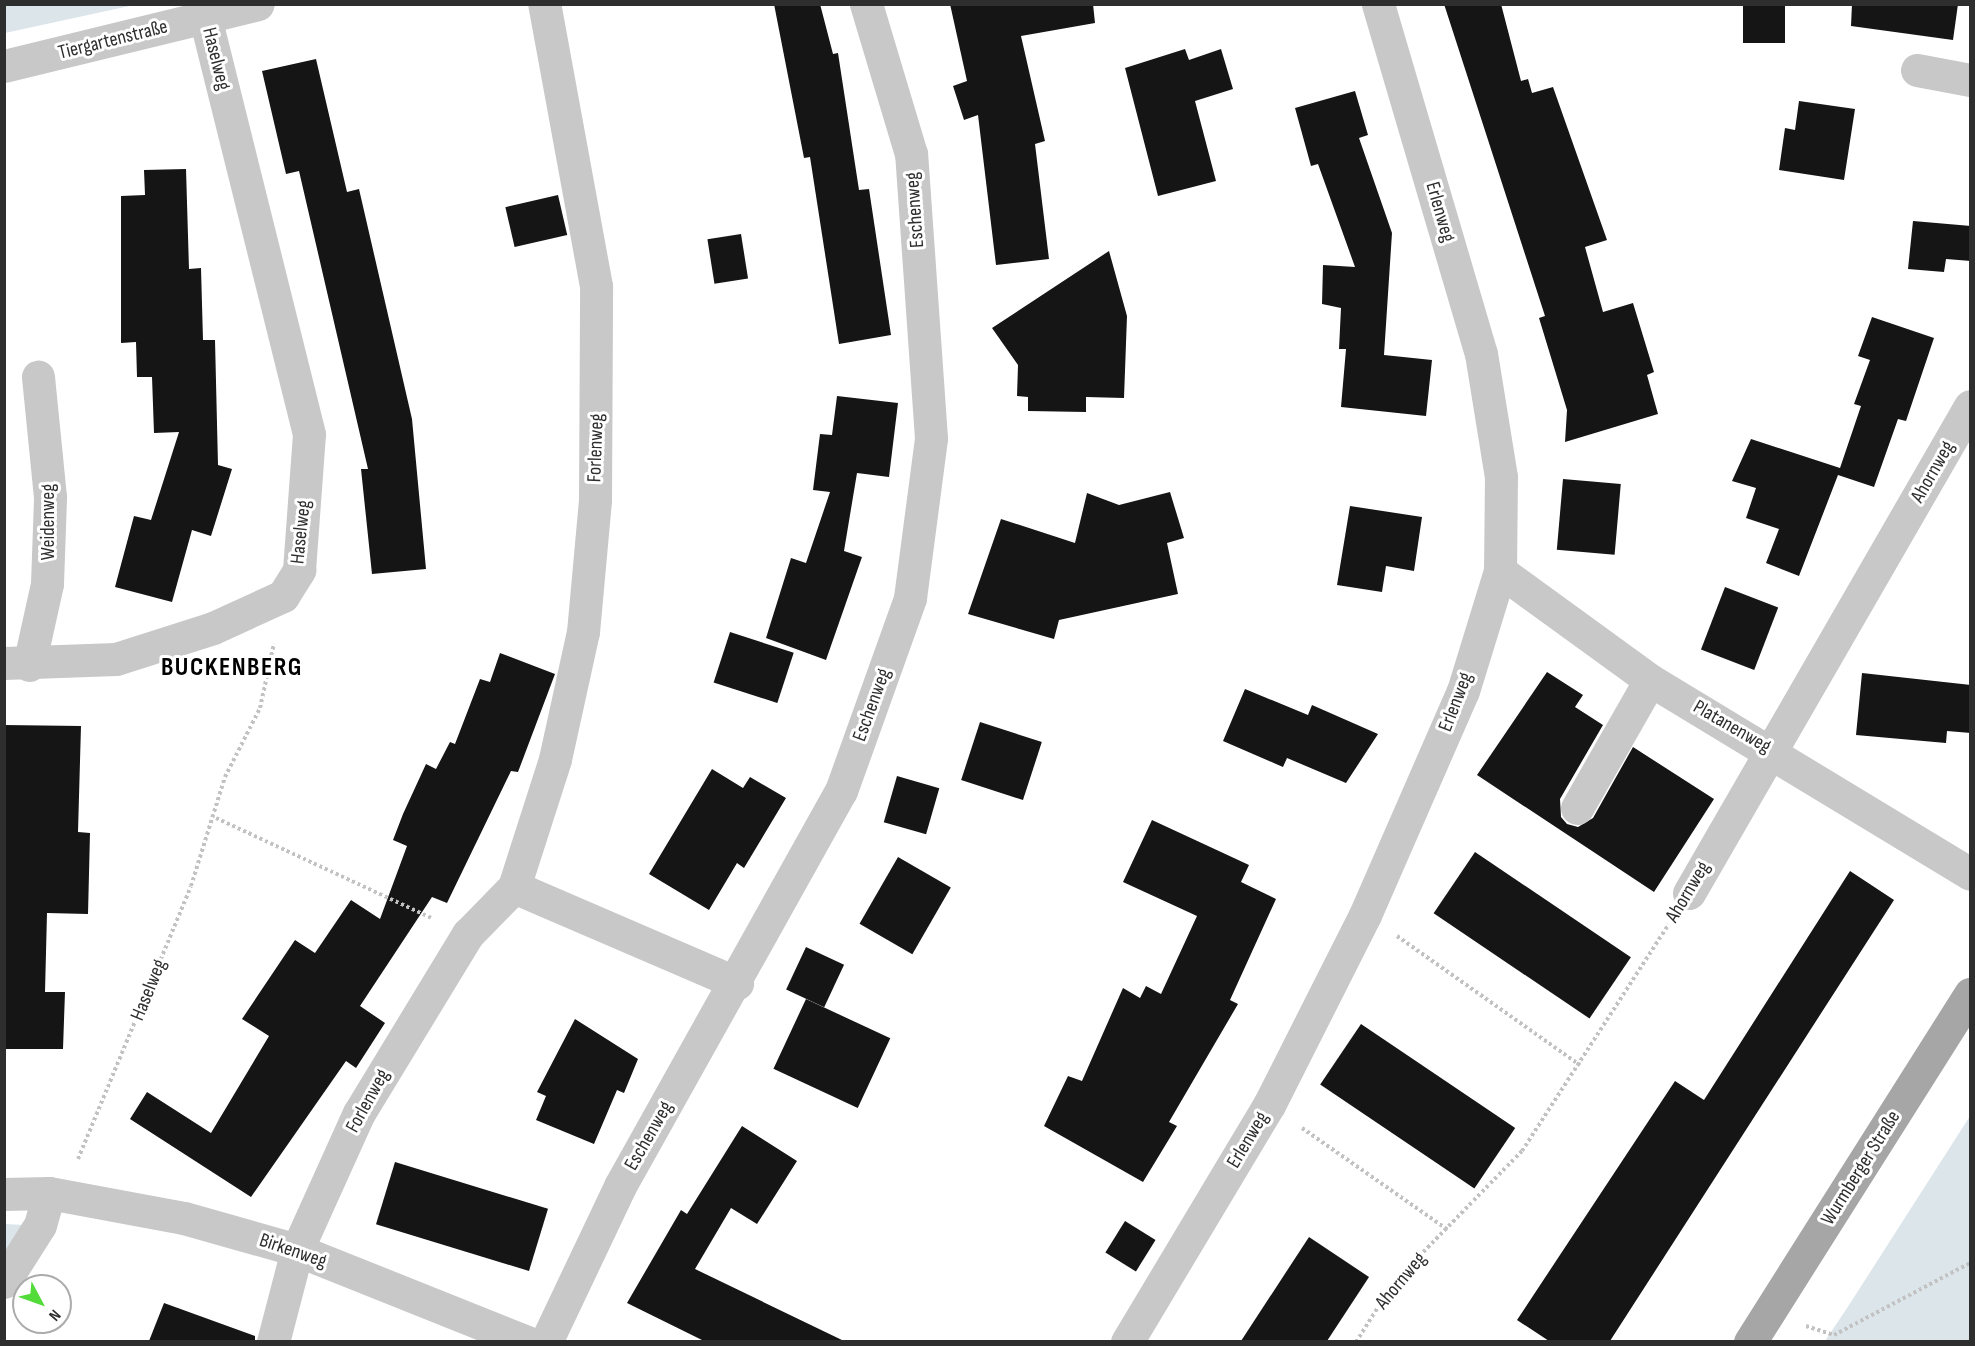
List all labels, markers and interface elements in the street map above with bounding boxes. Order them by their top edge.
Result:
street label: Tiergartenstraße [56,15,170,65]
street label: Haselweg [197,25,235,93]
street label: Eschenweg [900,171,930,249]
street label: Erlenweg [1420,179,1460,245]
street label: Forlenweg [583,413,609,483]
street label: Ahornweg [1906,437,1960,507]
street label: Weidenweg [36,484,60,560]
street label: Haselweg [286,499,316,565]
district label: BUCKENBERG [161,652,303,684]
street label: Eschenweg [848,665,896,745]
street label: Erlenweg [1434,669,1478,735]
street label: Platanenweg [1689,695,1775,759]
street label: Ahornweg [1660,857,1716,927]
street label: Haselweg [126,956,172,1024]
street label: Forlenweg [341,1065,395,1137]
street label: Eschenweg [620,1097,678,1175]
street label: Wurmberger Straße [1816,1106,1906,1230]
street label: Erlenweg [1222,1107,1274,1173]
street label: Birkenweg [256,1228,330,1274]
street label: Ahornweg [1370,1248,1432,1314]
north arrow [12,1274,72,1334]
text: N [44,1305,64,1324]

